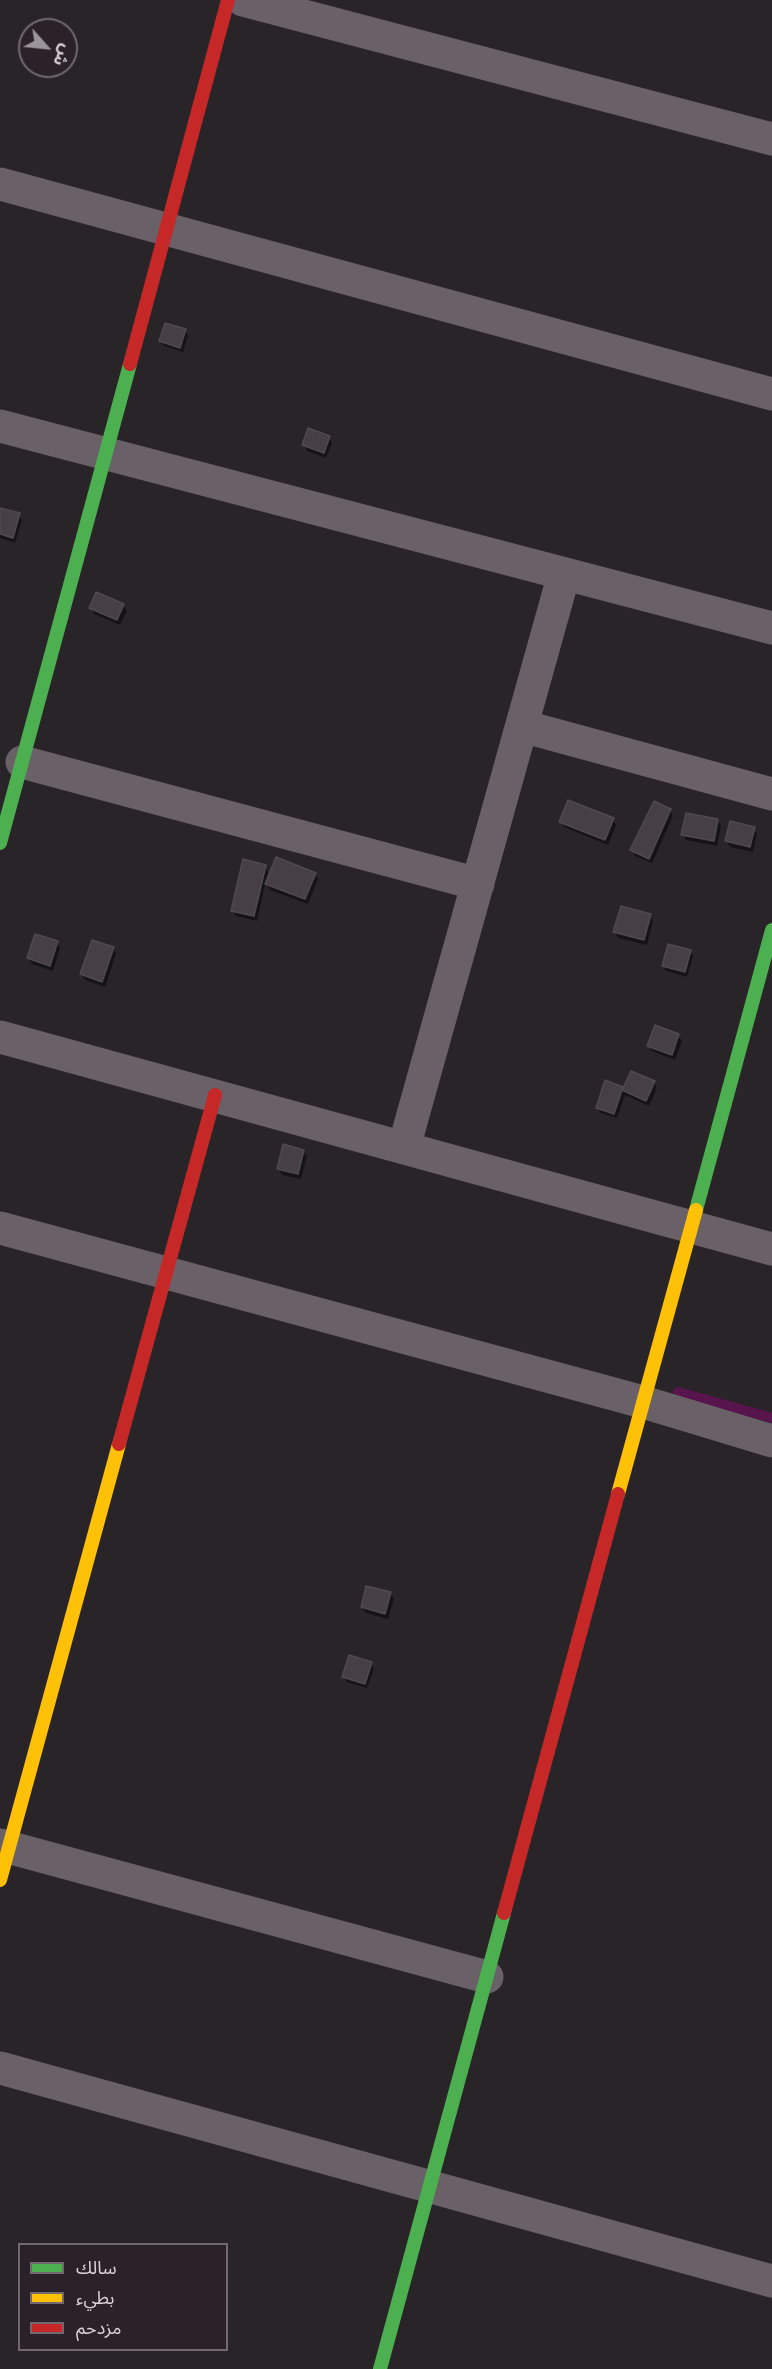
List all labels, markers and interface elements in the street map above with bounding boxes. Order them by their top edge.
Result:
north arrow [18,18,78,78]
text: ش [49,41,76,70]
legend [18,2243,228,2351]
text: سالك [76,2257,117,2278]
text: بطيء [76,2287,114,2308]
text: مزدحم [76,2317,121,2338]

